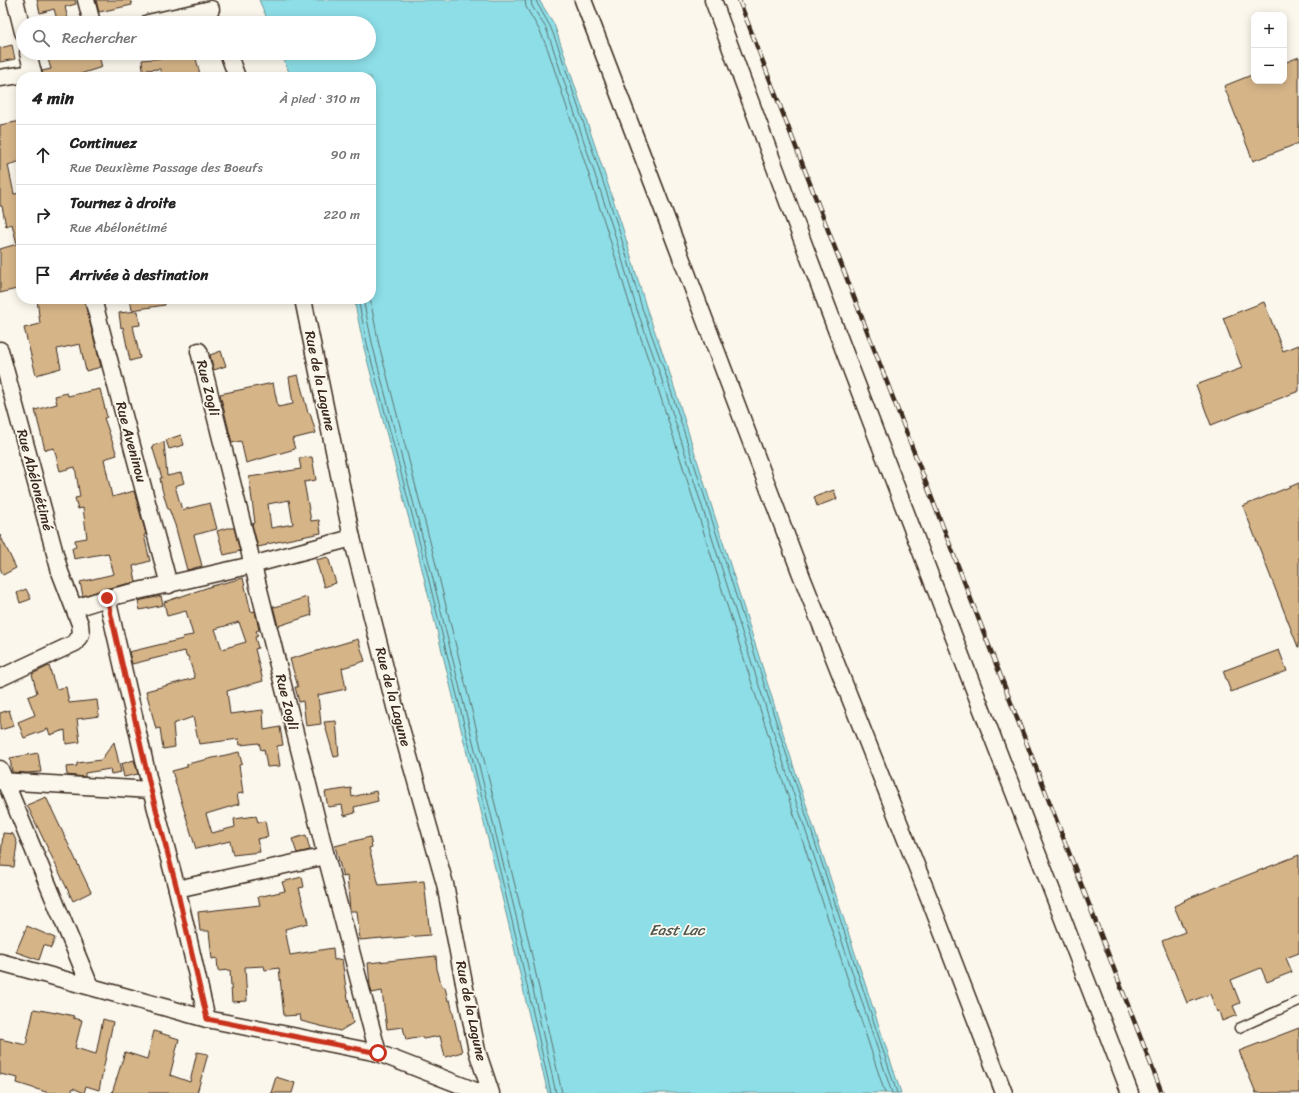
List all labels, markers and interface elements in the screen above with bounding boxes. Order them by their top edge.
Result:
map controls [1251,12,1287,84]
button: + [1251,12,1287,48]
search box [16,16,376,60]
text: Rechercher [62,25,137,51]
icon: search [30,27,52,49]
button: − [1251,48,1287,84]
text: 4 min [32,83,74,113]
text: À pied · 310 m [280,87,360,110]
text: Continuez [70,130,137,156]
text: 90 m [330,143,360,166]
icon: ahead [32,144,54,166]
text: Rue Deuxième Passage des Boeufs [70,156,263,179]
text: Tournez à droite [70,190,176,216]
text: 220 m [323,203,360,226]
icon: right [32,204,54,226]
text: Rue Abélonétimé [70,216,167,239]
text: Arrivée à destination [70,262,208,288]
icon: arrive [32,264,54,286]
street label: Rue de la Lagune [297,328,343,434]
street label: Rue Zogli [189,357,227,420]
street label: Rue Aveninou [108,399,154,486]
street label: Rue Abélonétimé [9,426,61,534]
route end [98,589,116,607]
street label: Rue de la Lagune [368,644,418,750]
street label: Rue Zogli [268,671,306,734]
water label: East Lac [649,917,706,943]
street label: Rue de la Lagune [448,958,494,1064]
route start [369,1044,387,1062]

